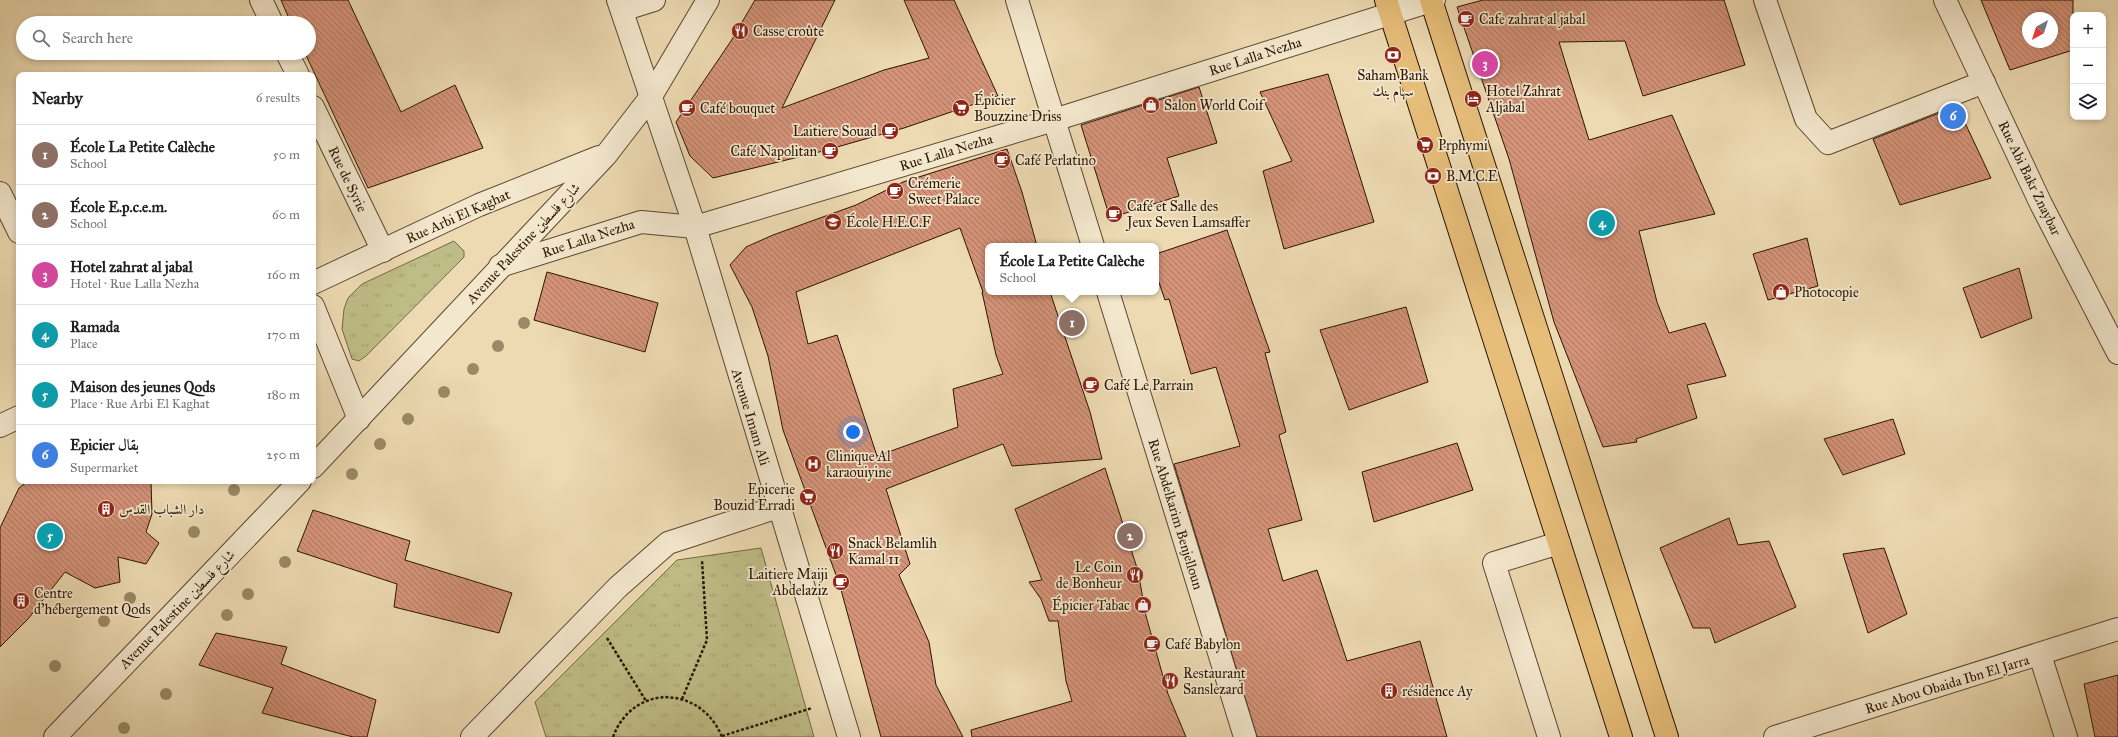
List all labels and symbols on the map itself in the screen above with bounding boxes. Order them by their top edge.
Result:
cafe icon: Cafe zahrat al jabal [1456,9,1476,29]
place label: Cafe zahrat al jabal [1479,11,1586,28]
north arrow [2022,12,2058,48]
restaurant icon: Casse croûte [730,21,750,41]
place label: Casse croûte [753,23,824,40]
street label: Rue Lalla Nezha [1207,33,1304,79]
bank icon: Saham Bank سهام بنك [1383,45,1403,65]
pin: 3 [1472,49,1498,79]
place label: Saham Bank سهام بنك [1357,67,1429,104]
place label: Hotel Zahrat Aljabal [1485,83,1561,116]
hotel icon: Hotel Zahrat Aljabal [1463,89,1483,109]
place label: Épicier Bouzzine Driss [974,90,1061,125]
shop icon: Salon World Coif [1141,95,1161,115]
place label: Salon World Coif [1164,97,1266,114]
cafe icon: Café bouquet [677,98,697,118]
supermarket icon: Épicier Bouzzine Driss [951,98,971,118]
place label: Café bouquet [700,100,775,118]
pin: 6 [1940,101,1966,131]
street label: Rue Abi Bakr Znaybar [1994,118,2065,239]
cafe icon: Laitiere Souad [880,121,900,141]
place label: Laitiere Souad [793,123,877,140]
street label: Rue Lalla Nezha [898,130,995,175]
supermarket icon: Prphymi [1415,135,1435,155]
place label: Prphymi [1438,137,1488,154]
cafe icon: Café Napolitan [820,141,840,161]
street label: Rue de Syrie [324,143,371,215]
place label: Café Napolitan [731,143,817,160]
cafe icon: Café Perlatino [992,150,1012,170]
place label: Café Perlatino [1015,152,1096,169]
bank icon: B.M.C.E [1423,166,1443,186]
place label: B.M.C.E [1446,168,1498,185]
place label: Crémerie Sweet Palace [908,175,980,208]
street label: Avenue Palestine شارع فلسطين [462,179,586,310]
cafe icon: Crémerie Sweet Palace [885,181,905,201]
street label: Rue Arbi El Kaghat [404,186,513,247]
place label: Café et Salle des Jeux Seven Lamsaffer [1125,198,1251,232]
cafe icon: Café et Salle des Jeux Seven Lamsaffer [1104,204,1124,224]
pin: 4 [1589,208,1615,238]
school or university icon: École H.E.C.F [823,212,843,232]
place label: École H.E.C.F [846,212,931,231]
street label: Rue Lalla Nezha [540,215,637,261]
shop icon: Photocopie [1771,282,1791,302]
place label: Photocopie [1794,284,1859,301]
pin: 1 [1059,308,1085,338]
street label: Avenue Imam Ali [727,366,773,468]
cafe icon: Café Le Parrain [1081,375,1101,395]
place label: Café Le Parrain [1104,377,1194,394]
your location [843,422,863,442]
street label: Rue Abdelkarim Benjelloun [1144,437,1207,592]
place label: Clinique Al karaouiyine [826,448,892,481]
hospital icon: Clinique Al karaouiyine [803,454,823,474]
place label: Epicerie Bouzid Erradi [713,481,795,514]
supermarket icon: Epicerie Bouzid Erradi [798,487,818,507]
building icon: دار الشباب القدس [96,499,116,519]
place label: دار الشباب القدس [119,501,204,518]
pin: 5 [37,521,63,551]
pin: 2 [1117,521,1143,551]
place label: Snack Belamlih Kamal 11 [848,535,937,568]
restaurant icon: Snack Belamlih Kamal 11 [825,541,845,561]
street label: Avenue Palestine شارع فلسطين [115,546,241,675]
place label: Le Coin de Bonheur [1056,559,1123,592]
restaurant icon: Le Coin de Bonheur [1125,565,1145,585]
place label: Laitiere Maiji Abdelaziz [748,566,829,599]
cafe icon: Laitiere Maiji Abdelaziz [831,572,851,592]
place label: Centre d'hébergement Qods [34,585,151,618]
building icon: Centre d'hébergement Qods [11,591,31,611]
place label: Épicier Tabac [1052,595,1130,614]
shop icon: Épicier Tabac [1133,595,1153,615]
cafe icon: Café Babylon [1142,634,1162,654]
place label: Café Babylon [1165,636,1241,653]
street label: Rue Abou Obaida Ibn El Jarra [1863,651,2032,719]
place label: Restaurant Sanslezard [1183,665,1246,698]
restaurant icon: Restaurant Sanslezard [1160,671,1180,691]
building icon: résidence Ay [1379,681,1399,701]
place label: résidence Ay [1402,683,1473,700]

